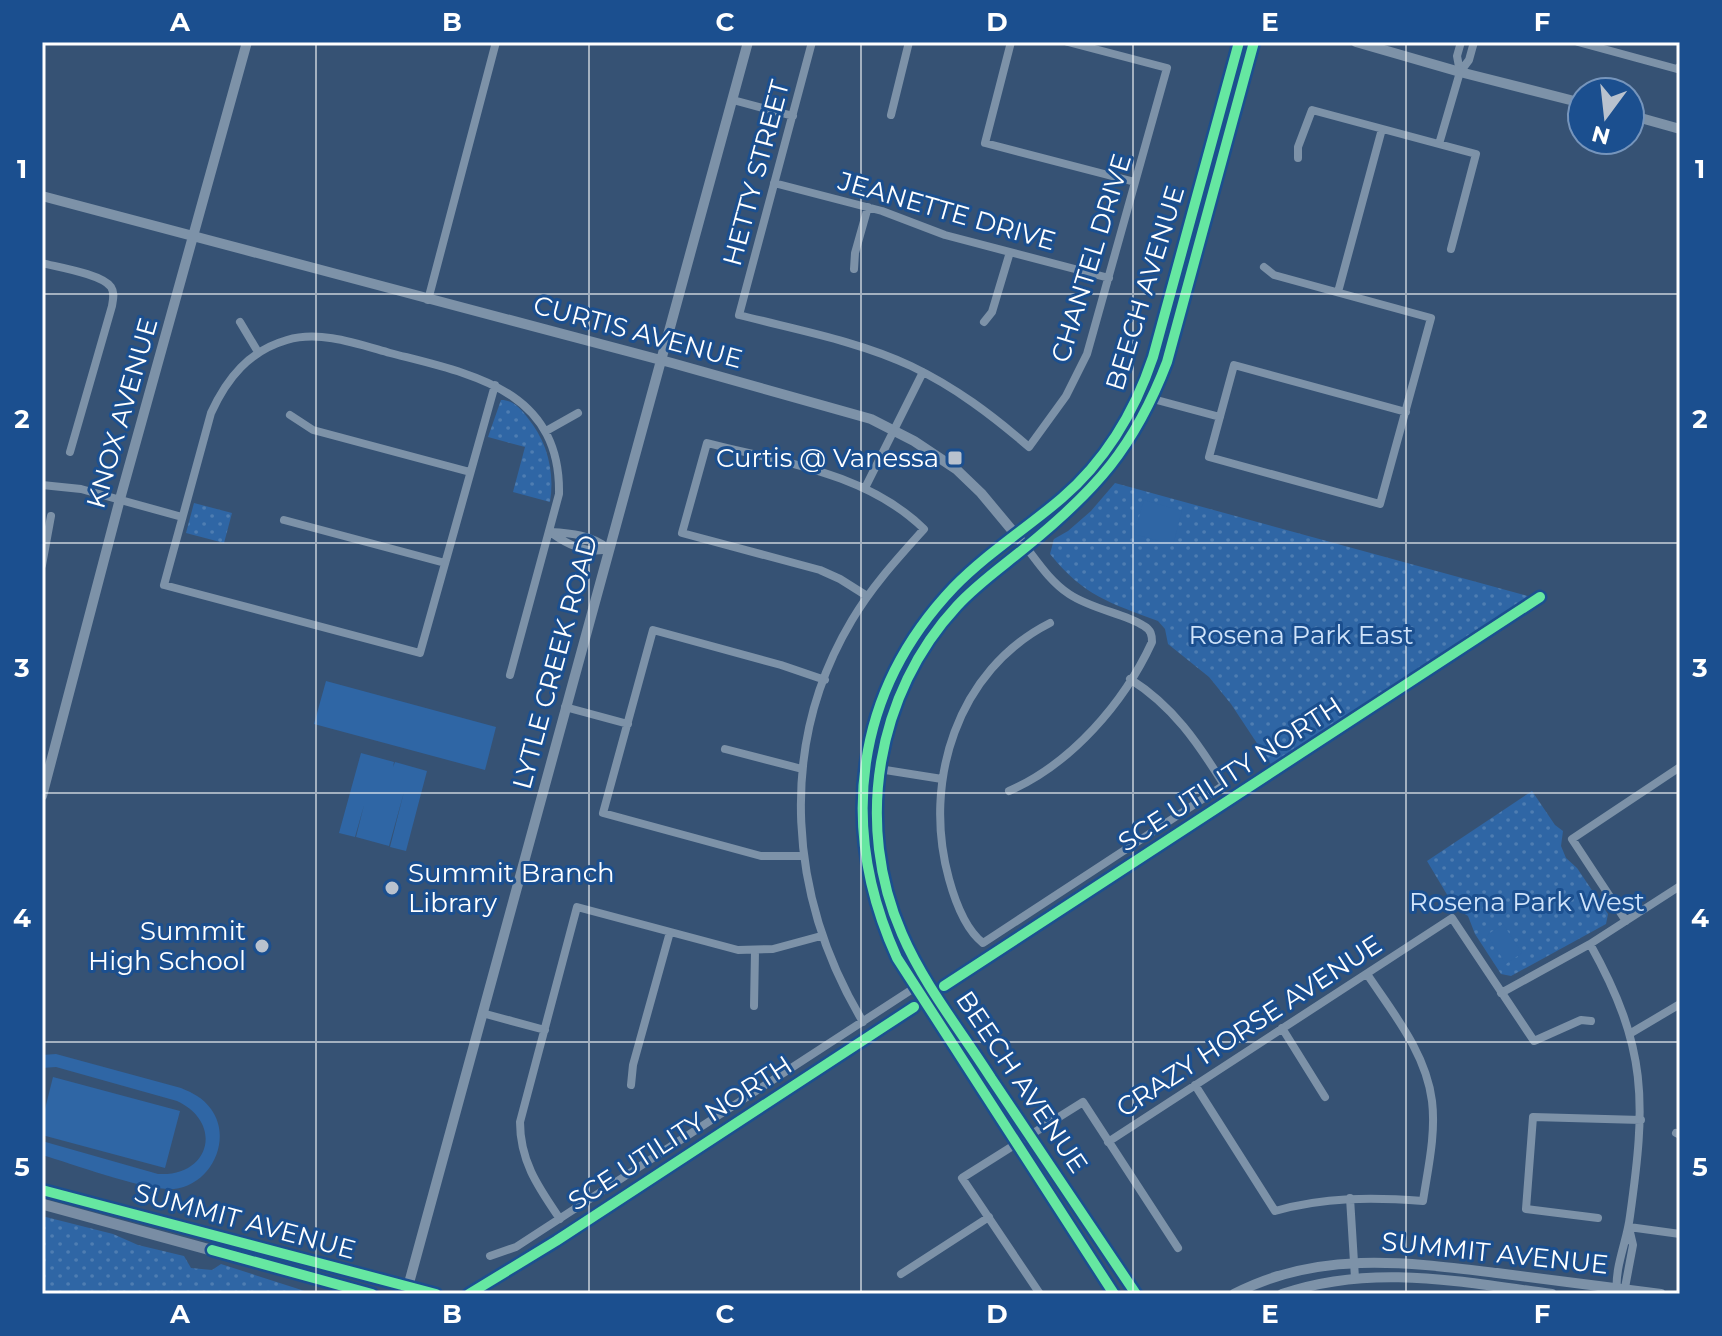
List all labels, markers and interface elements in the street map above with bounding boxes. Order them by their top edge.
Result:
text: A [169,6,191,38]
text: B [442,6,462,38]
text: C [716,6,735,38]
text: D [986,6,1008,38]
text: E [1261,6,1279,38]
text: F [1534,6,1550,38]
north arrow [1566,76,1646,156]
street label: HETTY STREET [716,77,796,269]
text: N [1589,119,1613,150]
street label: CHANTEL DRIVE [1044,150,1138,366]
text: 1 [17,153,27,185]
text: 1 [1695,153,1705,185]
street label: JEANETTE DRIVE [834,164,1059,257]
street label: BEECH AVENUE [1099,182,1191,394]
street label: CURTIS AVENUE [530,289,746,375]
street label: KNOX AVENUE [80,314,164,512]
text: 2 [14,403,30,435]
text: 2 [1692,403,1708,435]
place label: Curtis @ Vanessa [716,442,939,474]
marker: Curtis @ Vanessa [946,449,964,467]
street label: LYTLE CREEK ROAD [506,531,604,793]
park label: Rosena Park East [1188,619,1414,651]
text: 3 [13,652,30,684]
text: 3 [1691,652,1708,684]
street label: SCE UTILITY NORTH [1112,690,1348,858]
place label: Summit Branch Library [408,857,615,919]
marker: Summit Branch Library [383,879,401,897]
park label: Rosena Park West [1409,886,1645,918]
text: 4 [13,902,31,934]
text: 4 [1691,902,1709,934]
place label: Summit High School [88,915,246,977]
street label: CRAZY HORSE AVENUE [1110,928,1388,1124]
marker: Summit High School [253,937,271,955]
street label: BEECH AVENUE [949,985,1095,1179]
street label: SCE UTILITY NORTH [562,1049,798,1217]
text: 5 [14,1151,30,1183]
text: 5 [1692,1151,1708,1183]
street label: SUMMIT AVENUE [131,1176,359,1266]
street label: SUMMIT AVENUE [1380,1225,1610,1281]
text: A [169,1298,191,1330]
text: B [442,1298,462,1330]
text: C [716,1298,735,1330]
text: D [986,1298,1008,1330]
text: E [1261,1298,1279,1330]
text: F [1534,1298,1550,1330]

